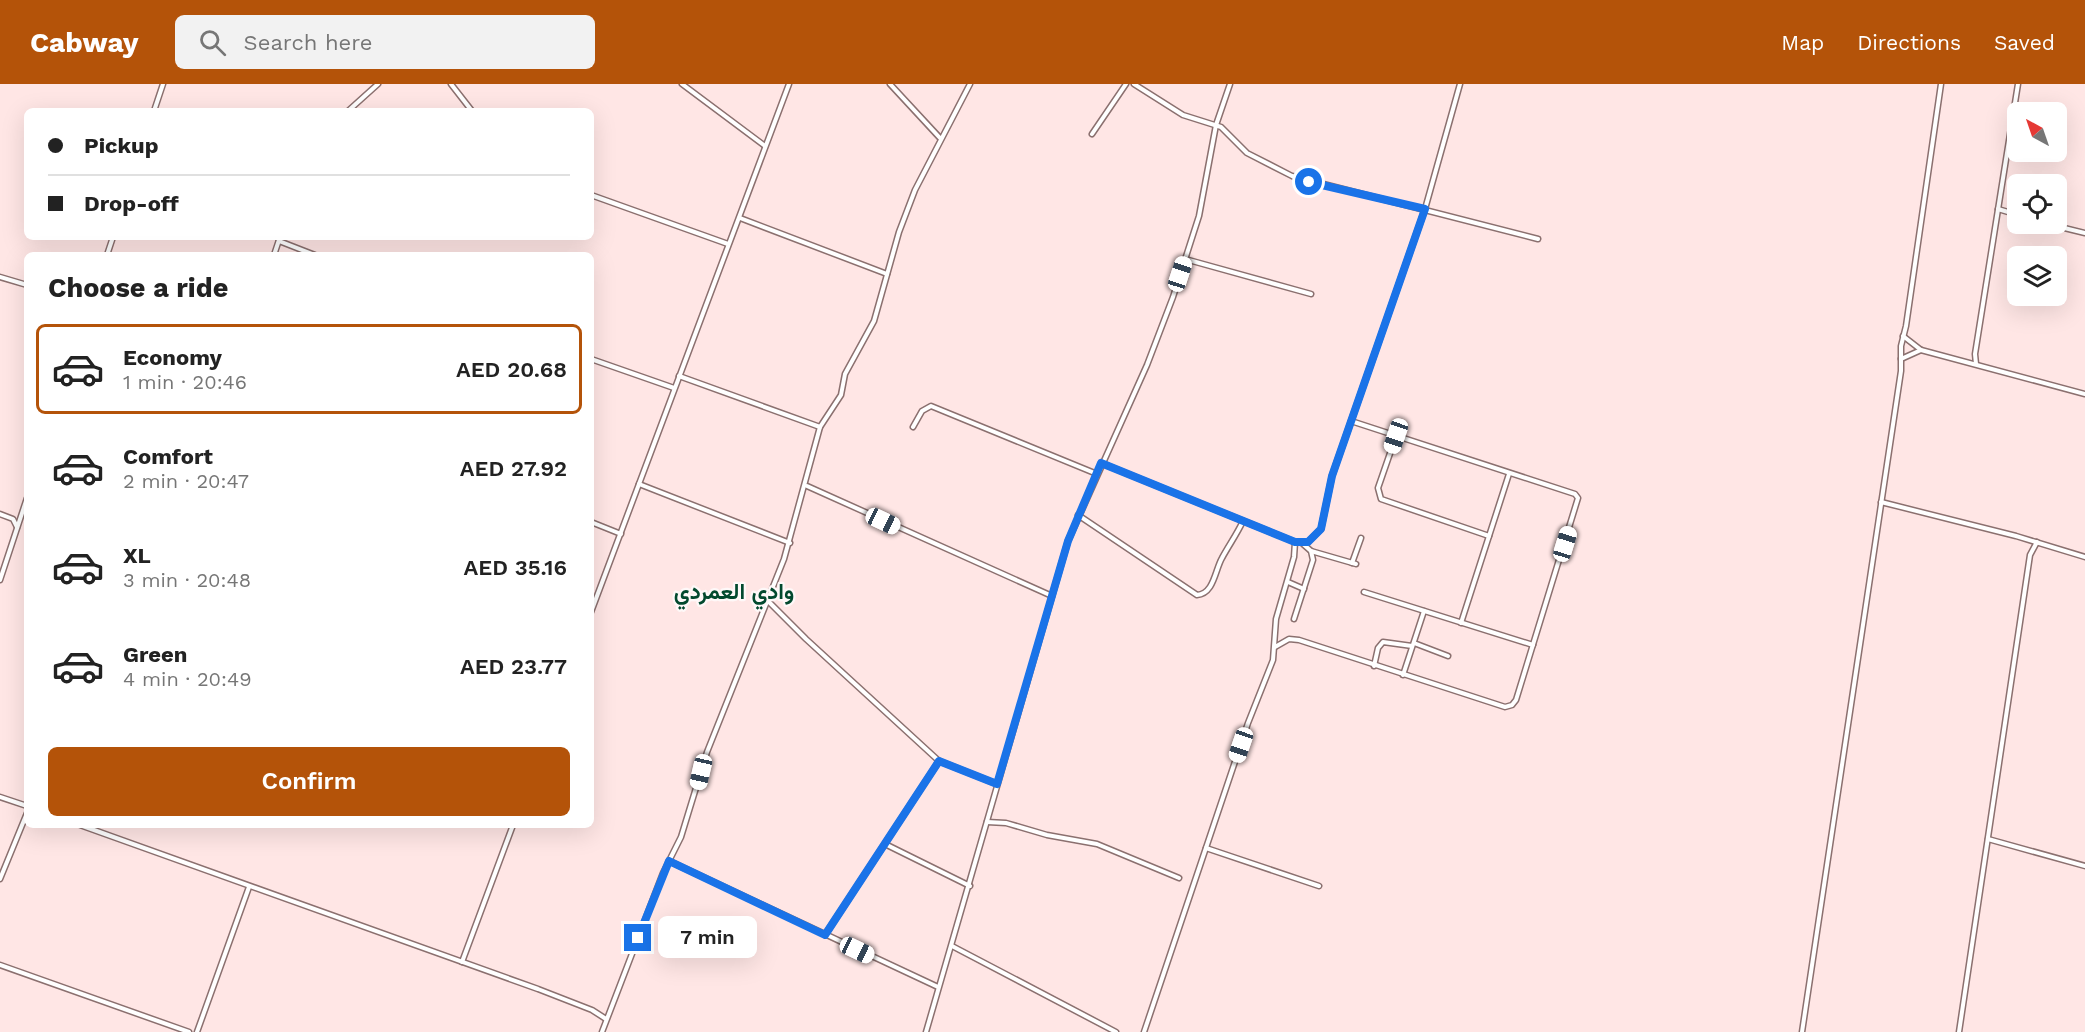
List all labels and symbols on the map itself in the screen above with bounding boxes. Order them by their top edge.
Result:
north arrow [2007,102,2067,162]
route start [1295,168,1322,195]
car [1166,254,1194,294]
car [1382,416,1410,456]
car [863,505,903,537]
car [1551,524,1579,564]
district label: وادي العمردي [674,579,794,610]
car [1227,725,1255,765]
car [688,752,714,792]
callout: 7 min [659,917,758,959]
route end [624,924,651,951]
car [837,934,877,966]

